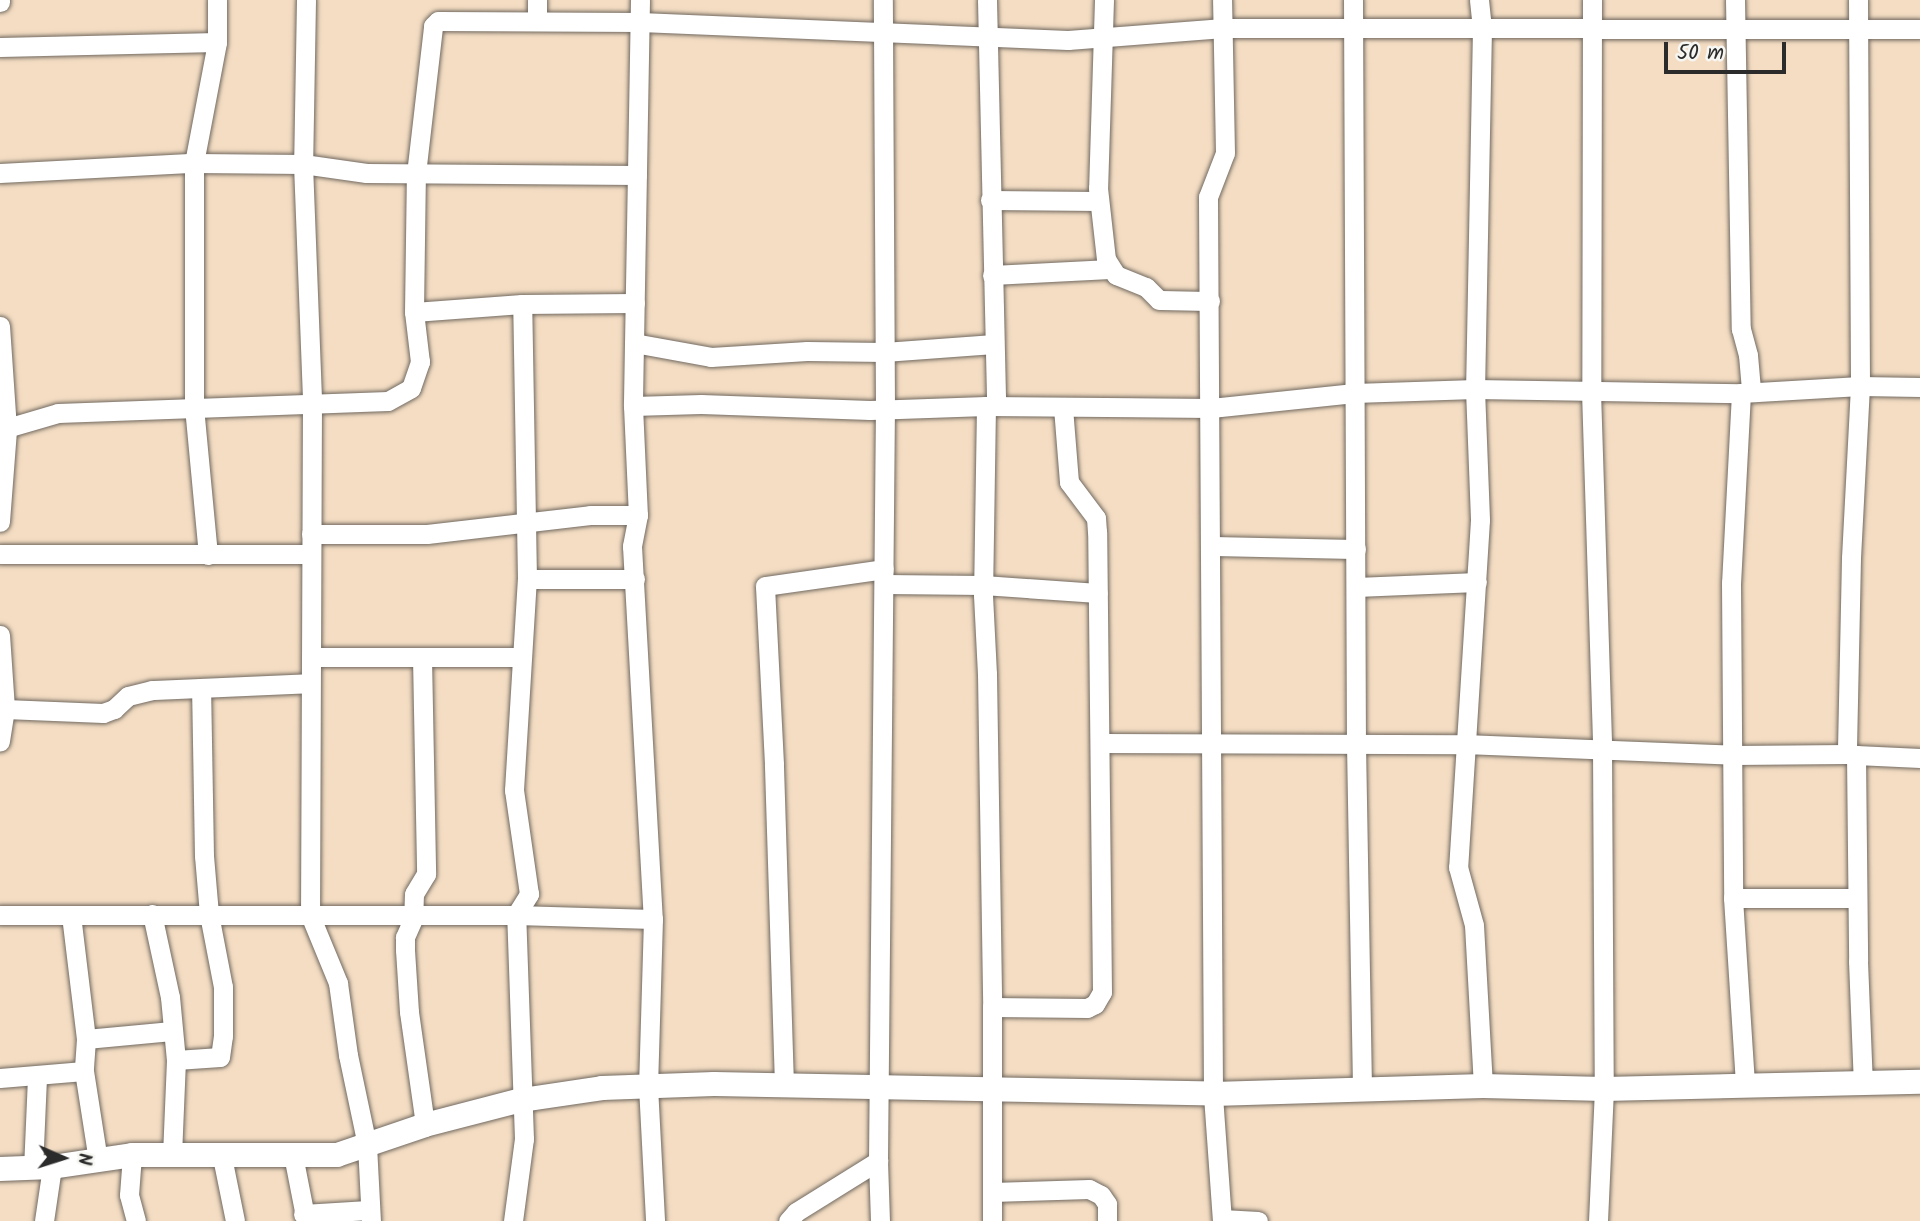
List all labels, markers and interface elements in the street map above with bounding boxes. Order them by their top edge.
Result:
scale bar [1668,28,1790,72]
text: 50 m [1677,37,1724,70]
north arrow [28,1123,98,1193]
text: N [69,1152,99,1166]

